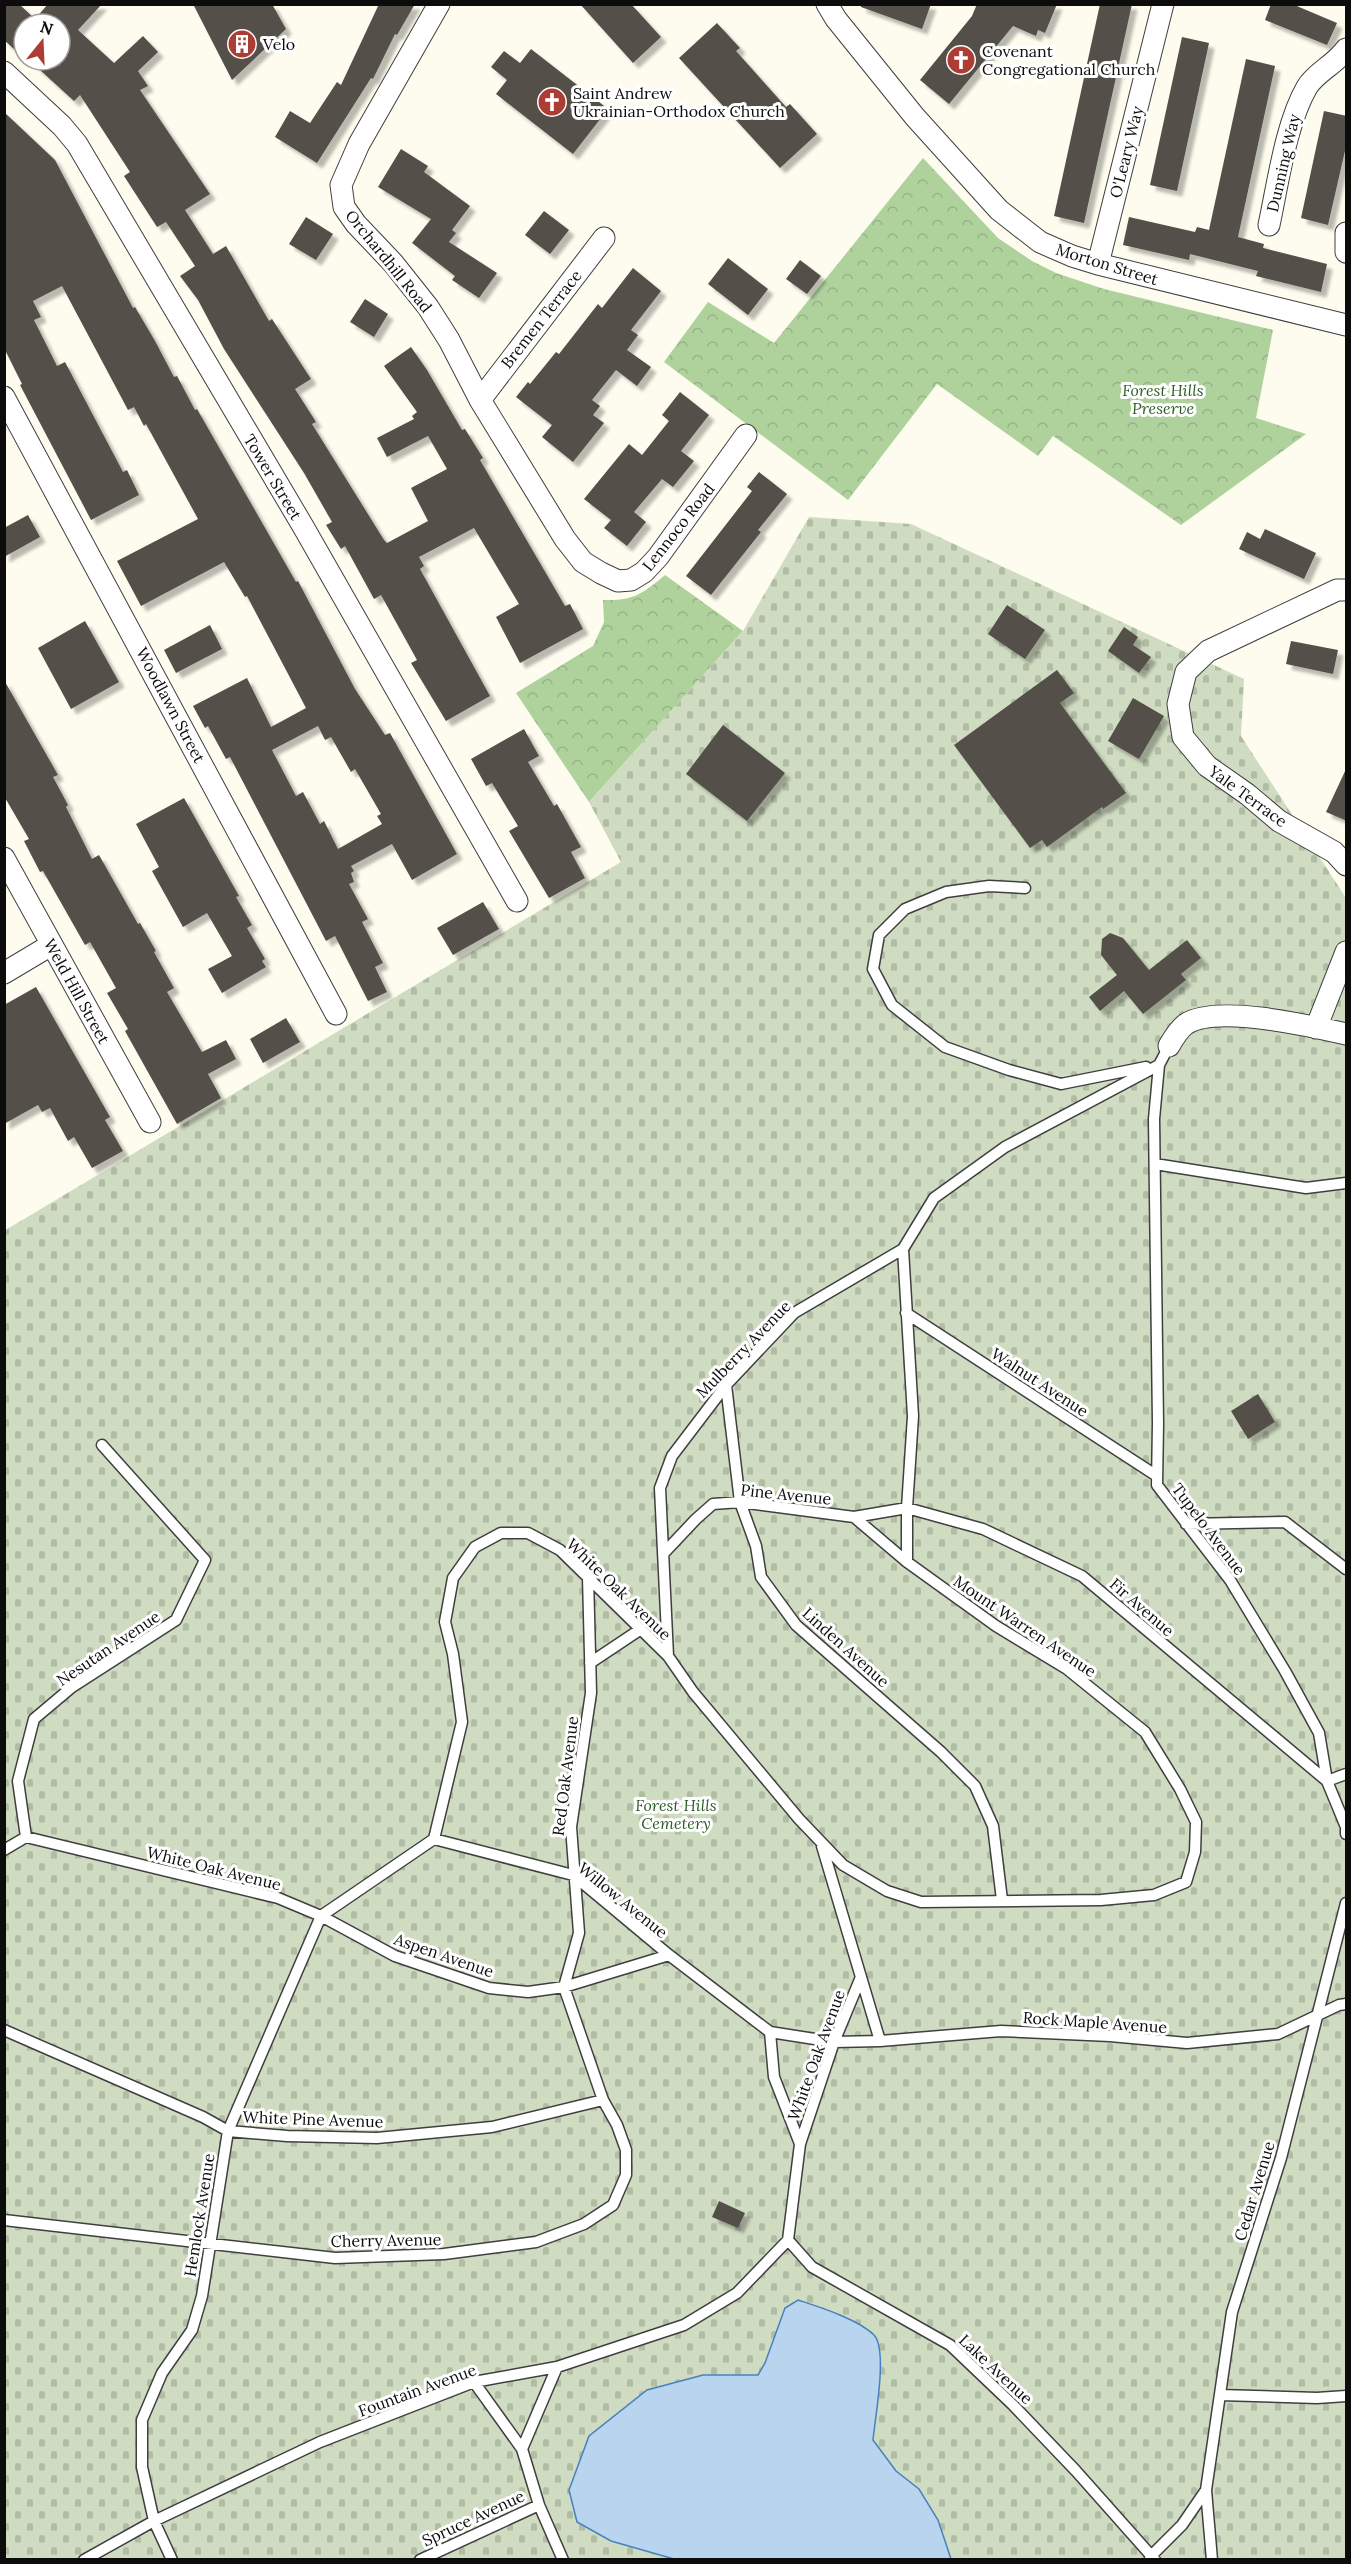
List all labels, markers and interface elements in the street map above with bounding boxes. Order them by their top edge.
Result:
north arrow [12,12,72,72]
text: N [38,16,56,39]
building icon: Velo [226,28,258,60]
place label: Velo [262,34,295,54]
place label: Covenant Congregational Church [982,41,1156,79]
church icon: Covenant Congregational Church [945,44,977,76]
place label: Saint Andrew Ukrainian-Orthodox Church [573,83,785,121]
church icon: Saint Andrew Ukrainian-Orthodox Church [536,86,568,118]
street label: O'Leary Way [1105,104,1147,200]
street label: Dunning Way [1262,112,1304,214]
street label: Orchardhill Road [341,206,437,317]
street label: Morton Street [1053,239,1161,289]
street label: Bremen Terrace [496,266,586,372]
park label: Forest Hills Preserve [1122,380,1204,418]
street label: Tower Street [240,431,307,524]
street label: Lennoco Road [638,479,719,575]
street label: Woodlawn Street [132,644,210,767]
street label: Yale Terrace [1204,760,1291,831]
street label: Weld Hill Street [40,935,115,1048]
street label: Mulberry Avenue [691,1296,795,1402]
street label: Walnut Avenue [988,1343,1093,1421]
street label: Pine Avenue [740,1479,833,1509]
street label: Tupelo Avenue [1168,1479,1250,1579]
street label: White Oak Avenue [563,1534,676,1644]
street label: Mount Warren Avenue [950,1571,1100,1681]
street label: Fir Avenue [1106,1574,1178,1641]
street label: Linden Avenue [798,1603,894,1691]
street label: Nesutan Avenue [53,1606,164,1690]
street label: Red Oak Avenue [548,1715,582,1837]
park label: Forest Hills Cemetery [635,1795,717,1833]
street label: White Oak Avenue [145,1842,284,1894]
street label: Willow Avenue [574,1858,672,1942]
street label: Aspen Avenue [391,1928,497,1981]
street label: White Oak Avenue [783,1987,849,2123]
street label: Rock Maple Avenue [1022,2007,1168,2037]
street label: White Pine Avenue [242,2107,384,2131]
street label: Cedar Avenue [1229,2138,1279,2243]
street label: Hemlock Avenue [179,2152,219,2278]
street label: Cherry Avenue [331,2229,442,2251]
street label: Lake Avenue [955,2330,1037,2408]
street label: Fountain Avenue [355,2359,479,2421]
street label: Spruce Avenue [419,2485,528,2550]

